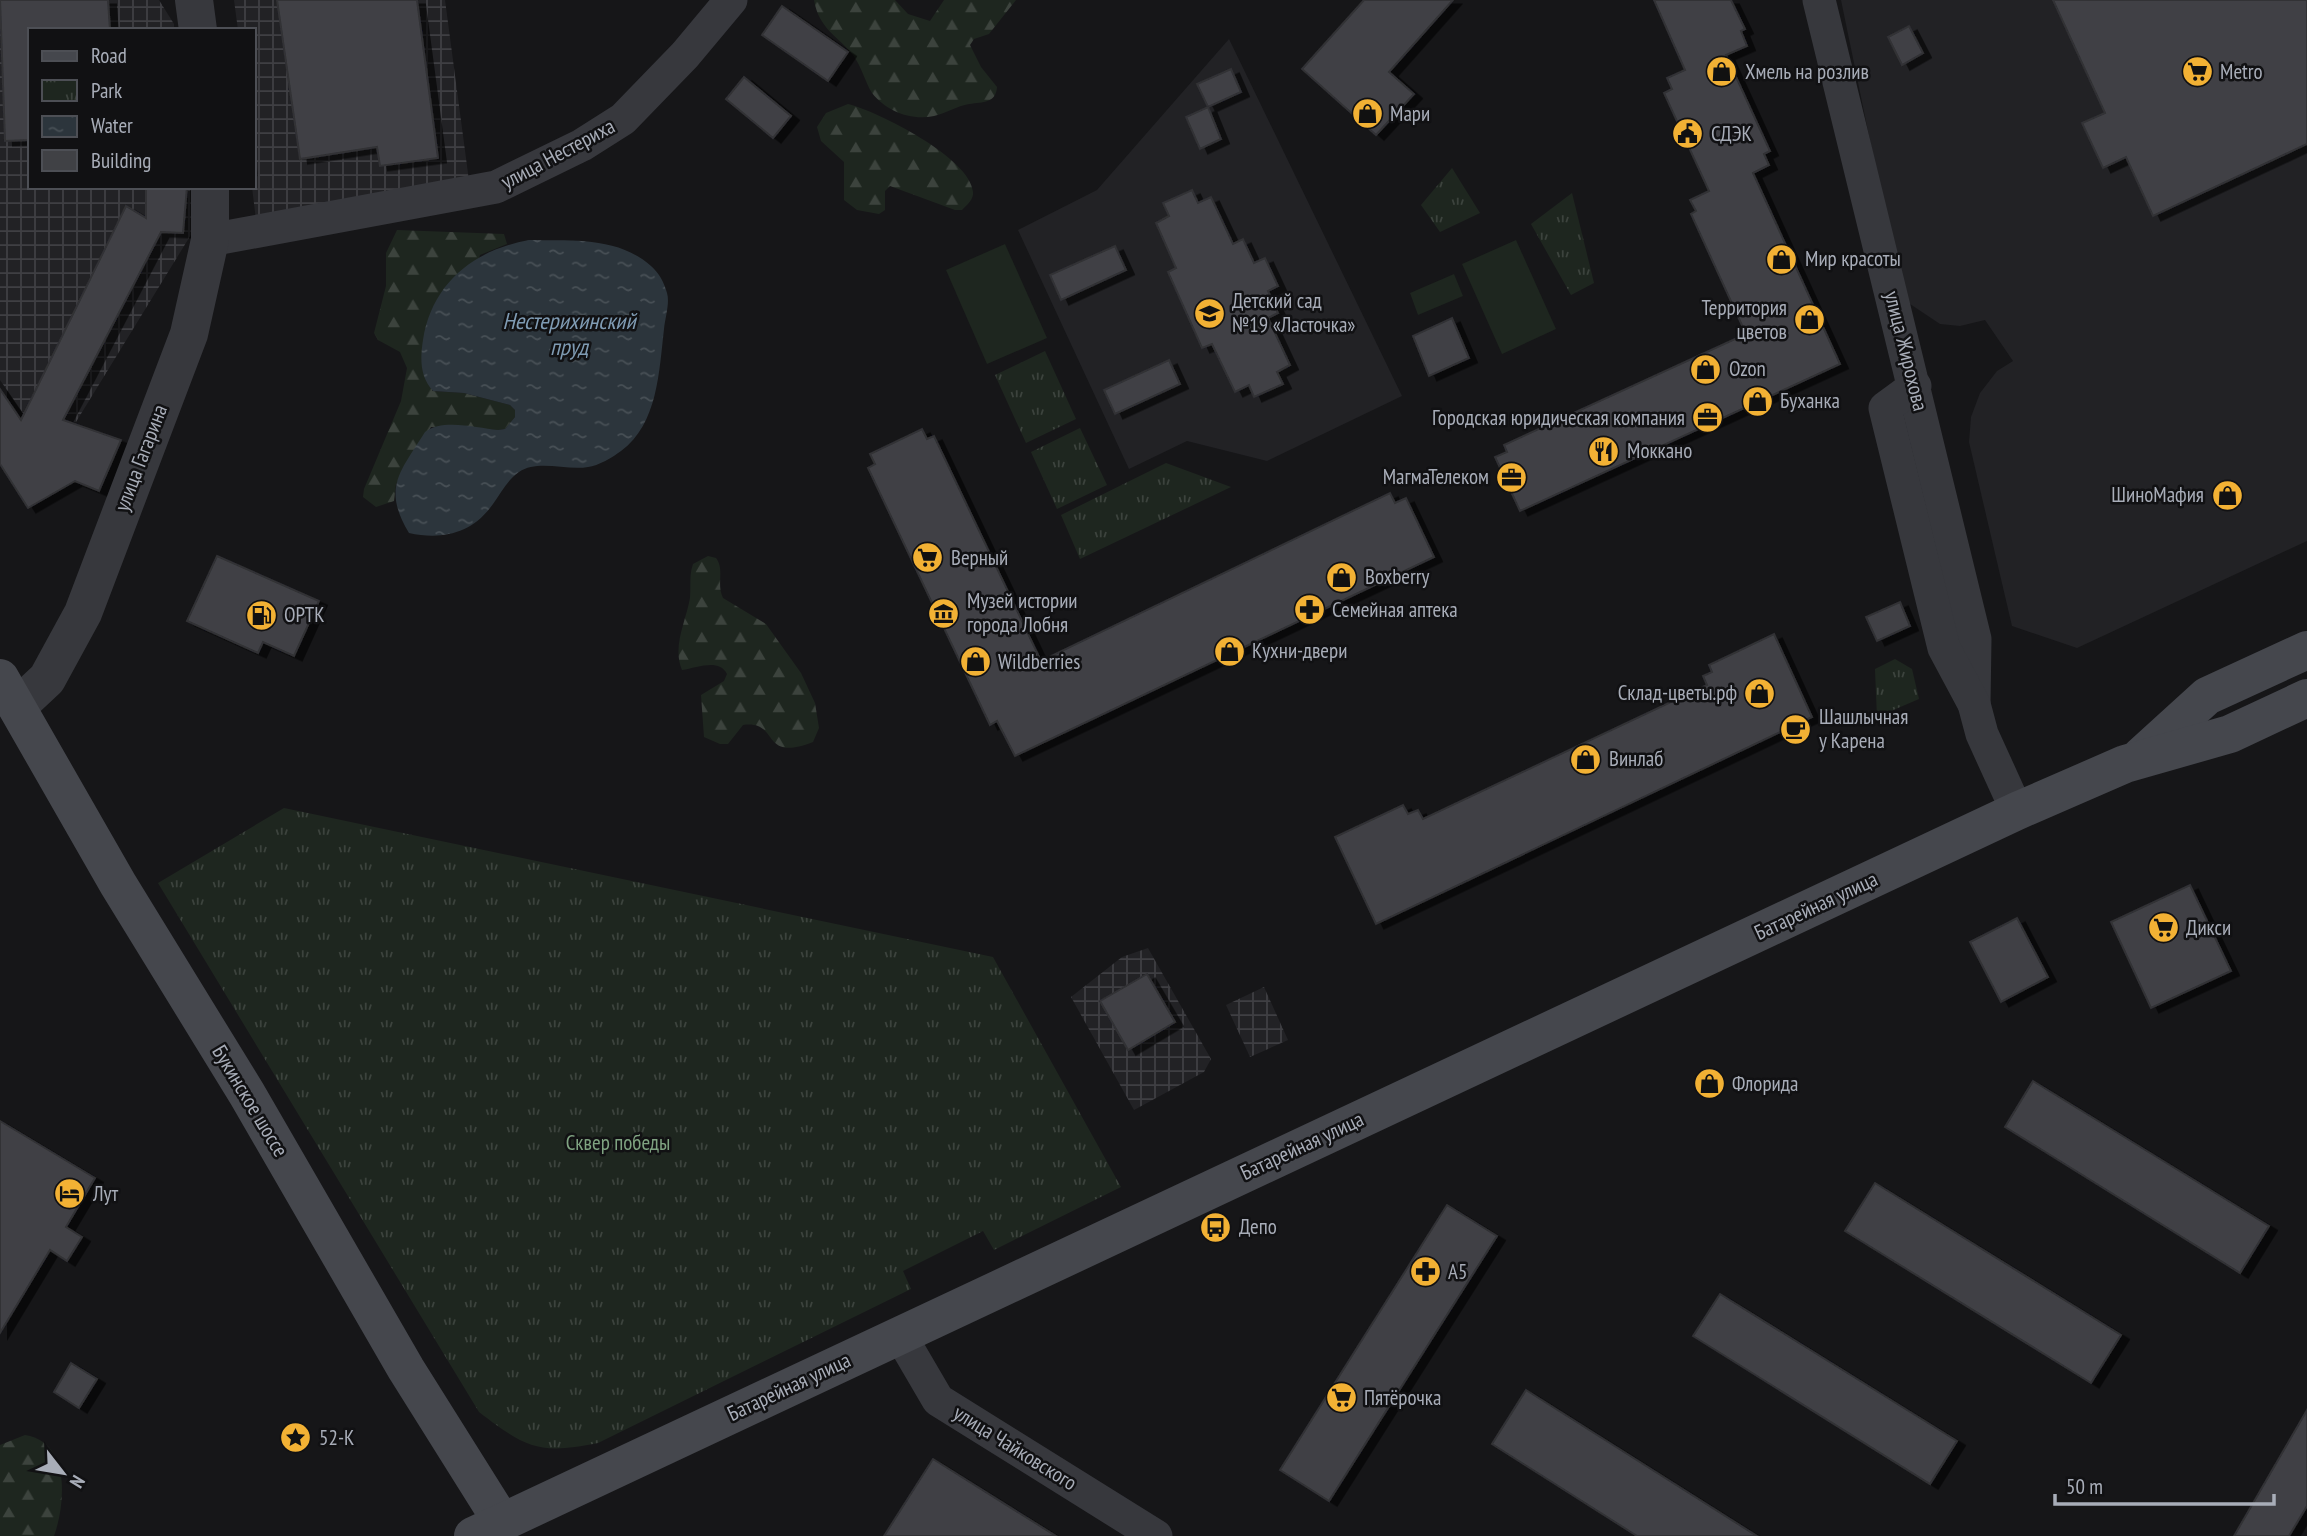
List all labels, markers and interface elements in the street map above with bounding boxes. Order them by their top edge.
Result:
legend [28,28,256,189]
text: Road [91,42,127,69]
shop icon: Хмель на розлив [1705,55,1739,89]
supermarket icon: Metro [2180,55,2214,89]
place label: Хмель на розлив [1745,58,1869,85]
place label: Metro [2220,58,2263,85]
text: Park [91,77,122,104]
shop icon: Мари [1350,97,1384,131]
place label: Мари [1390,100,1430,127]
text: Water [91,112,133,139]
street label: улица Нестериха [496,112,619,195]
public building icon: СДЭК [1671,117,1705,151]
place label: СДЭК [1711,120,1752,147]
text: Building [91,147,151,174]
shop icon: Мир красоты [1765,242,1799,276]
place label: Мир красоты [1805,245,1901,272]
place label: Детский сад №19 «Ласточка» [1232,287,1355,338]
street label: улица Жирохова [1879,288,1934,414]
place label: Территория цветов [1702,294,1787,345]
school or university icon: Детский сад №19 «Ласточка» [1192,296,1226,330]
shop icon: Территория цветов [1793,303,1827,337]
water label: Нестерихинский пруд [502,306,638,361]
shop icon: Ozon [1689,352,1723,386]
place label: Ozon [1729,355,1766,382]
shop icon: Буханка [1740,384,1774,418]
place label: Буханка [1780,387,1840,414]
street label: улица Гагарина [108,401,173,515]
office icon: Городская юридическая компания [1691,401,1725,435]
place label: Городская юридическая компания [1432,404,1685,431]
restaurant icon: Моккано [1587,434,1621,468]
place label: Моккано [1627,437,1692,464]
office icon: МагмаТелеком [1495,460,1529,494]
place label: МагмаТелеком [1383,463,1489,490]
shop icon: ШиноМафия [2210,478,2244,512]
place label: ШиноМафия [2111,481,2204,508]
supermarket icon: Верный [911,541,945,575]
place label: Верный [951,544,1008,571]
shop icon: Boxberry [1325,560,1359,594]
place label: Boxberry [1365,563,1430,590]
place label: Музей истории города Лобня [967,587,1078,638]
pharmacy icon: Семейная аптека [1292,593,1326,627]
museum icon: Музей истории города Лобня [927,596,961,630]
place label: Семейная аптека [1332,596,1458,623]
fuel station icon: ОРТК [244,598,278,632]
place label: ОРТК [284,601,325,628]
shop icon: Кухни-двери [1212,634,1246,668]
place label: Кухни-двери [1252,637,1347,664]
shop icon: Wildberries [958,645,992,679]
place label: Wildberries [998,648,1080,675]
shop icon: Склад-цветы.рф [1743,676,1777,710]
place label: Склад-цветы.рф [1618,679,1737,706]
place label: Шашлычная у Карена [1819,703,1908,754]
cafe icon: Шашлычная у Карена [1779,712,1813,746]
shop icon: Винлаб [1569,742,1603,776]
place label: Винлаб [1609,745,1663,772]
street label: Батарейная улица [1750,865,1882,946]
supermarket icon: Дикси [2146,911,2180,945]
place label: Дикси [2186,914,2231,941]
street label: Букинское шоссе [206,1040,294,1162]
shop icon: Флорида [1692,1067,1726,1101]
place label: Флорида [1732,1070,1798,1097]
street label: Батарейная улица [1236,1105,1368,1186]
park label: Сквер победы [566,1129,670,1156]
hotel icon: Лут [53,1177,87,1211]
place label: Лут [92,1180,119,1207]
bus stop icon: Депо [1199,1210,1233,1244]
place label: Депо [1239,1213,1277,1240]
pharmacy icon: А5 [1408,1255,1442,1289]
place label: А5 [1448,1258,1467,1285]
street label: Батарейная улица [723,1346,855,1427]
supermarket icon: Пятёрочка [1324,1381,1358,1415]
place label: Пятёрочка [1364,1384,1441,1411]
street label: улица Чайковского [949,1399,1082,1496]
place icon: 52-К [279,1421,313,1455]
place label: 52-К [319,1424,354,1451]
north arrow [28,1438,98,1508]
scale bar [2055,1462,2274,1506]
text: N [65,1471,91,1492]
text: 50 m [2066,1473,2103,1500]

